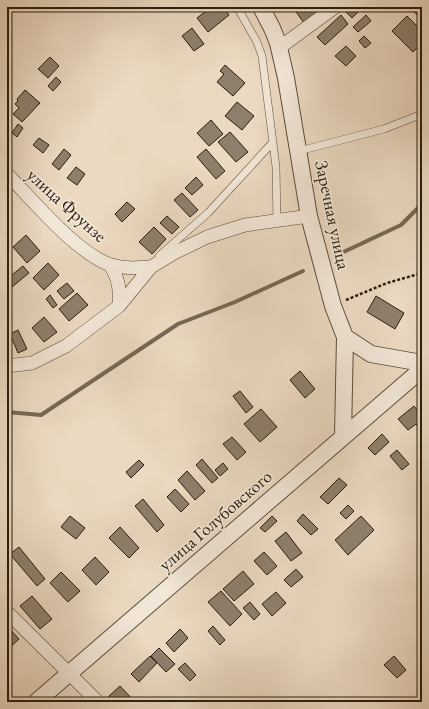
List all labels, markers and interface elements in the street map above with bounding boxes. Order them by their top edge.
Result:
street label: Заречная улица [310,158,356,272]
street label: улица Фрунзе [22,163,112,247]
street label: улица Голубовского [154,464,277,576]

